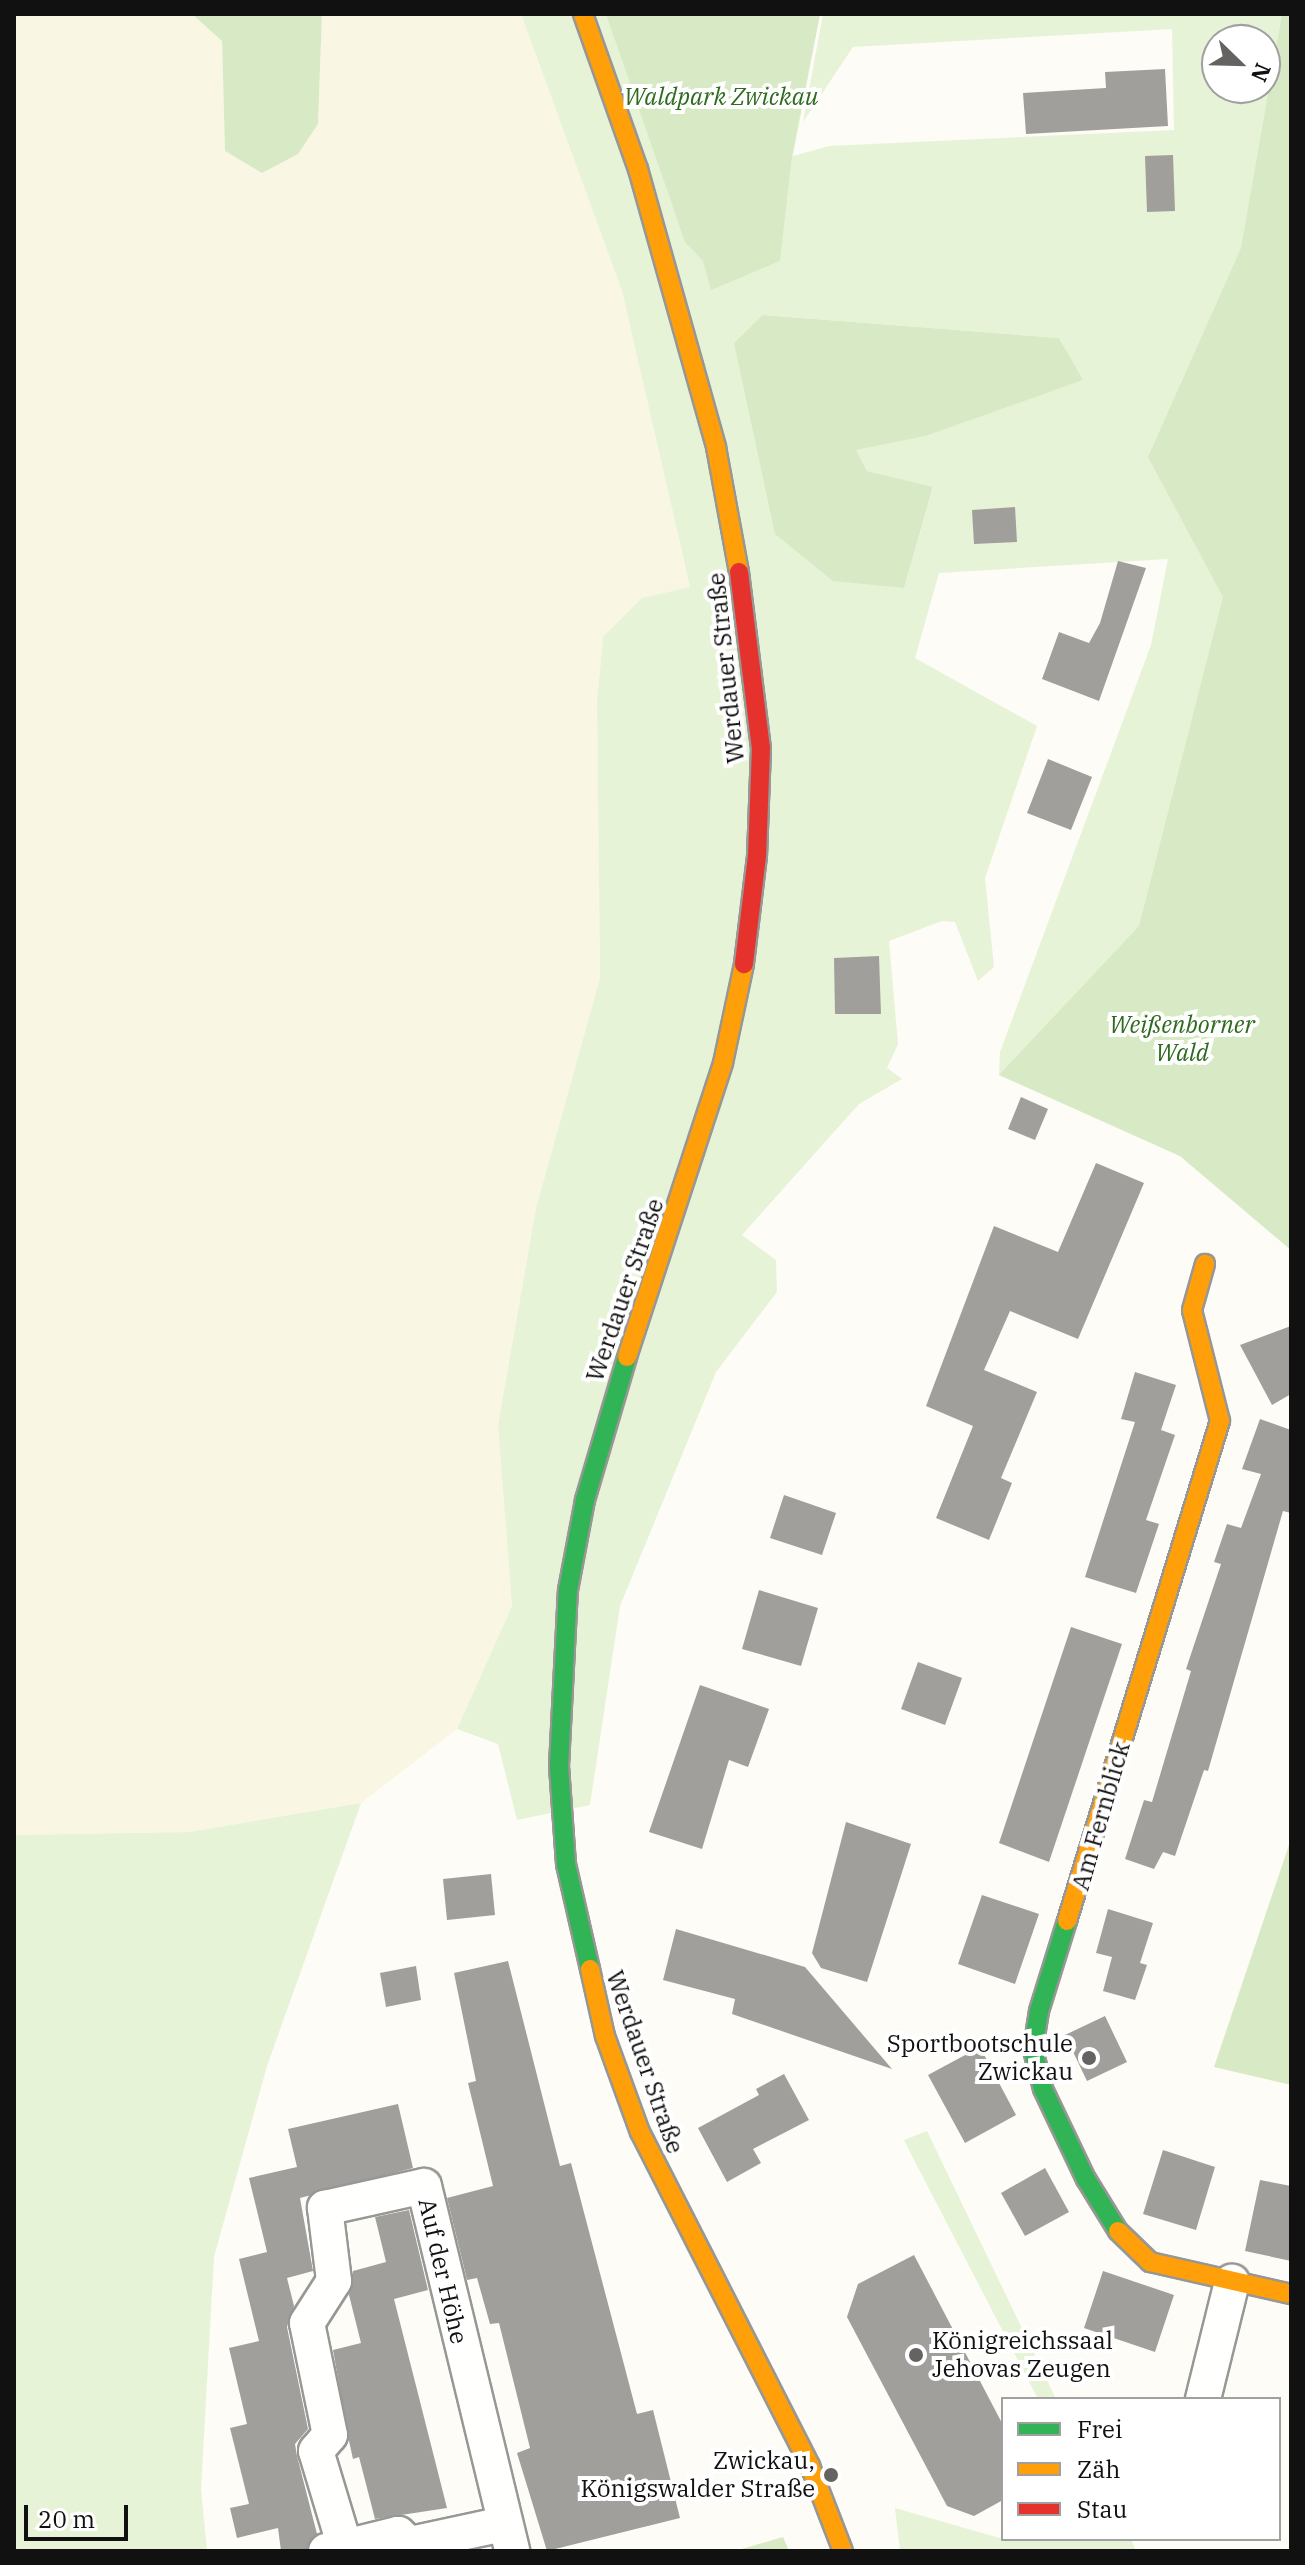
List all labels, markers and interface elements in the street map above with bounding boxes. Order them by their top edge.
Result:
north arrow [1201,24,1281,104]
text: N [1245,59,1278,86]
park label: Waldpark Zwickau [624,83,818,111]
street label: Werdauer Straße [702,571,750,765]
park label: Weißenborner Wald [1109,1011,1255,1067]
street label: Werdauer Straße [580,1195,670,1385]
street label: Am Fernblick [1066,1738,1136,1894]
street label: Werdauer Straße [600,1967,690,2157]
place label: Sportbootschule Zwickau [887,2030,1073,2086]
marker: Sportbootschule Zwickau [1080,2049,1098,2067]
street label: Auf der Höhe [412,2195,474,2347]
place label: Königreichssaal Jehovas Zeugen [932,2327,1113,2383]
marker: Königreichssaal Jehovas Zeugen [907,2346,925,2364]
legend [1001,2397,1281,2541]
text: Frei [1077,2413,1122,2445]
place label: Zwickau, Königswalder Straße [581,2447,815,2503]
text: Zäh [1077,2453,1120,2485]
marker: Zwickau, Königswalder Straße [822,2466,840,2484]
scale bar [28,2489,132,2539]
text: Stau [1077,2493,1127,2525]
text: 20 m [38,2503,95,2535]

